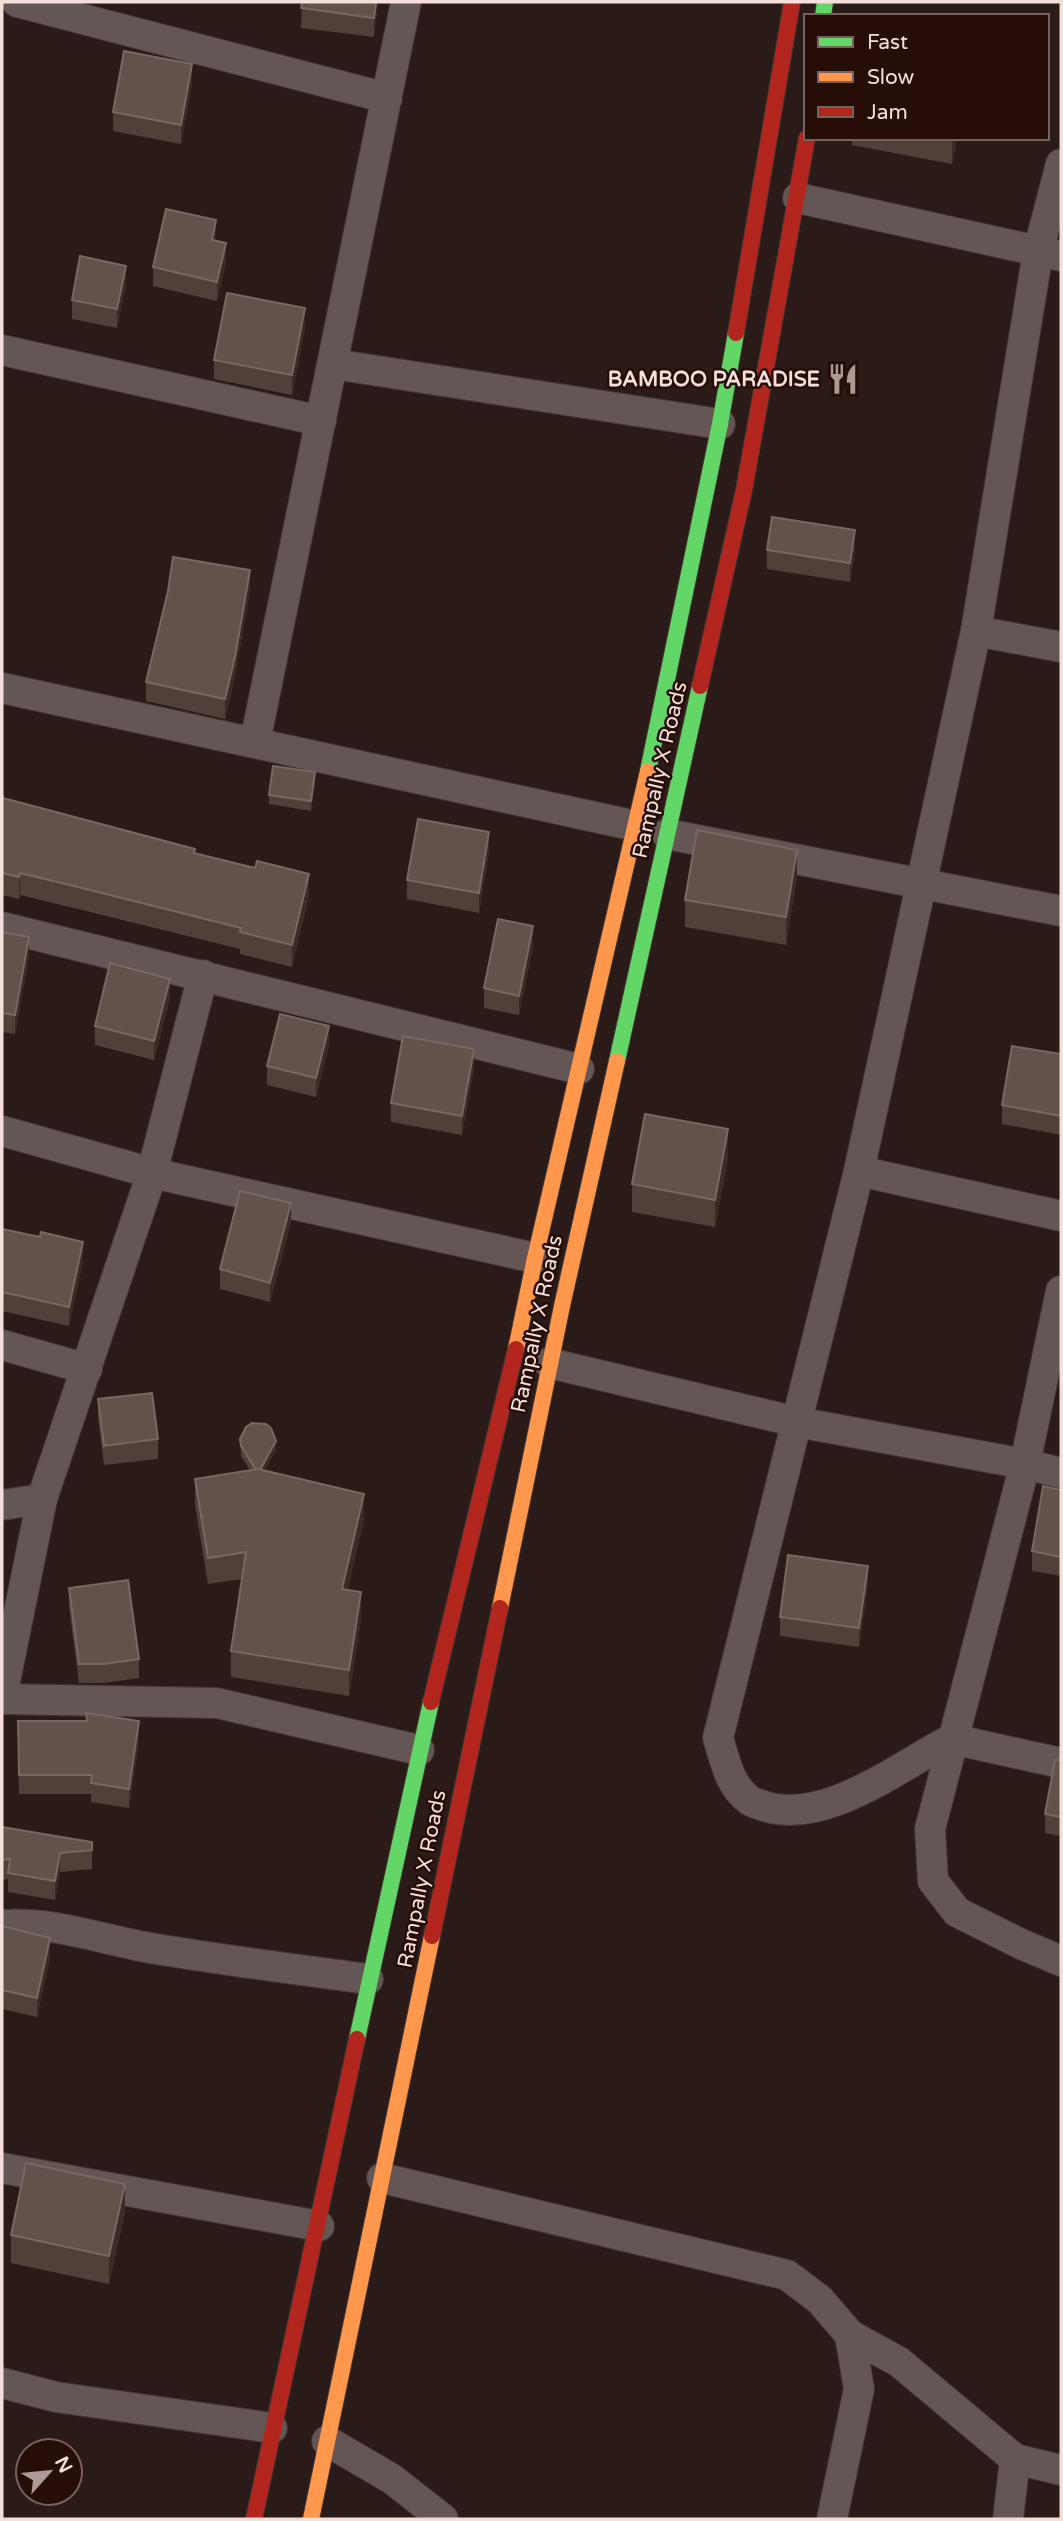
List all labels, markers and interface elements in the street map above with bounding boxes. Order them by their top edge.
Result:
legend [804,14,1049,140]
text: Fast [867,30,908,55]
text: Slow [867,65,915,90]
text: Jam [867,100,908,125]
restaurant icon: BAMBOO PARADISE [826,362,860,396]
place label: BAMBOO PARADISE [608,367,820,392]
street label: Rampally X Roads [627,679,693,861]
street label: Rampally X Roads [506,1233,568,1415]
street label: Rampally X Roads [392,1788,452,1970]
north arrow [14,2437,84,2507]
text: N [50,2453,77,2477]

